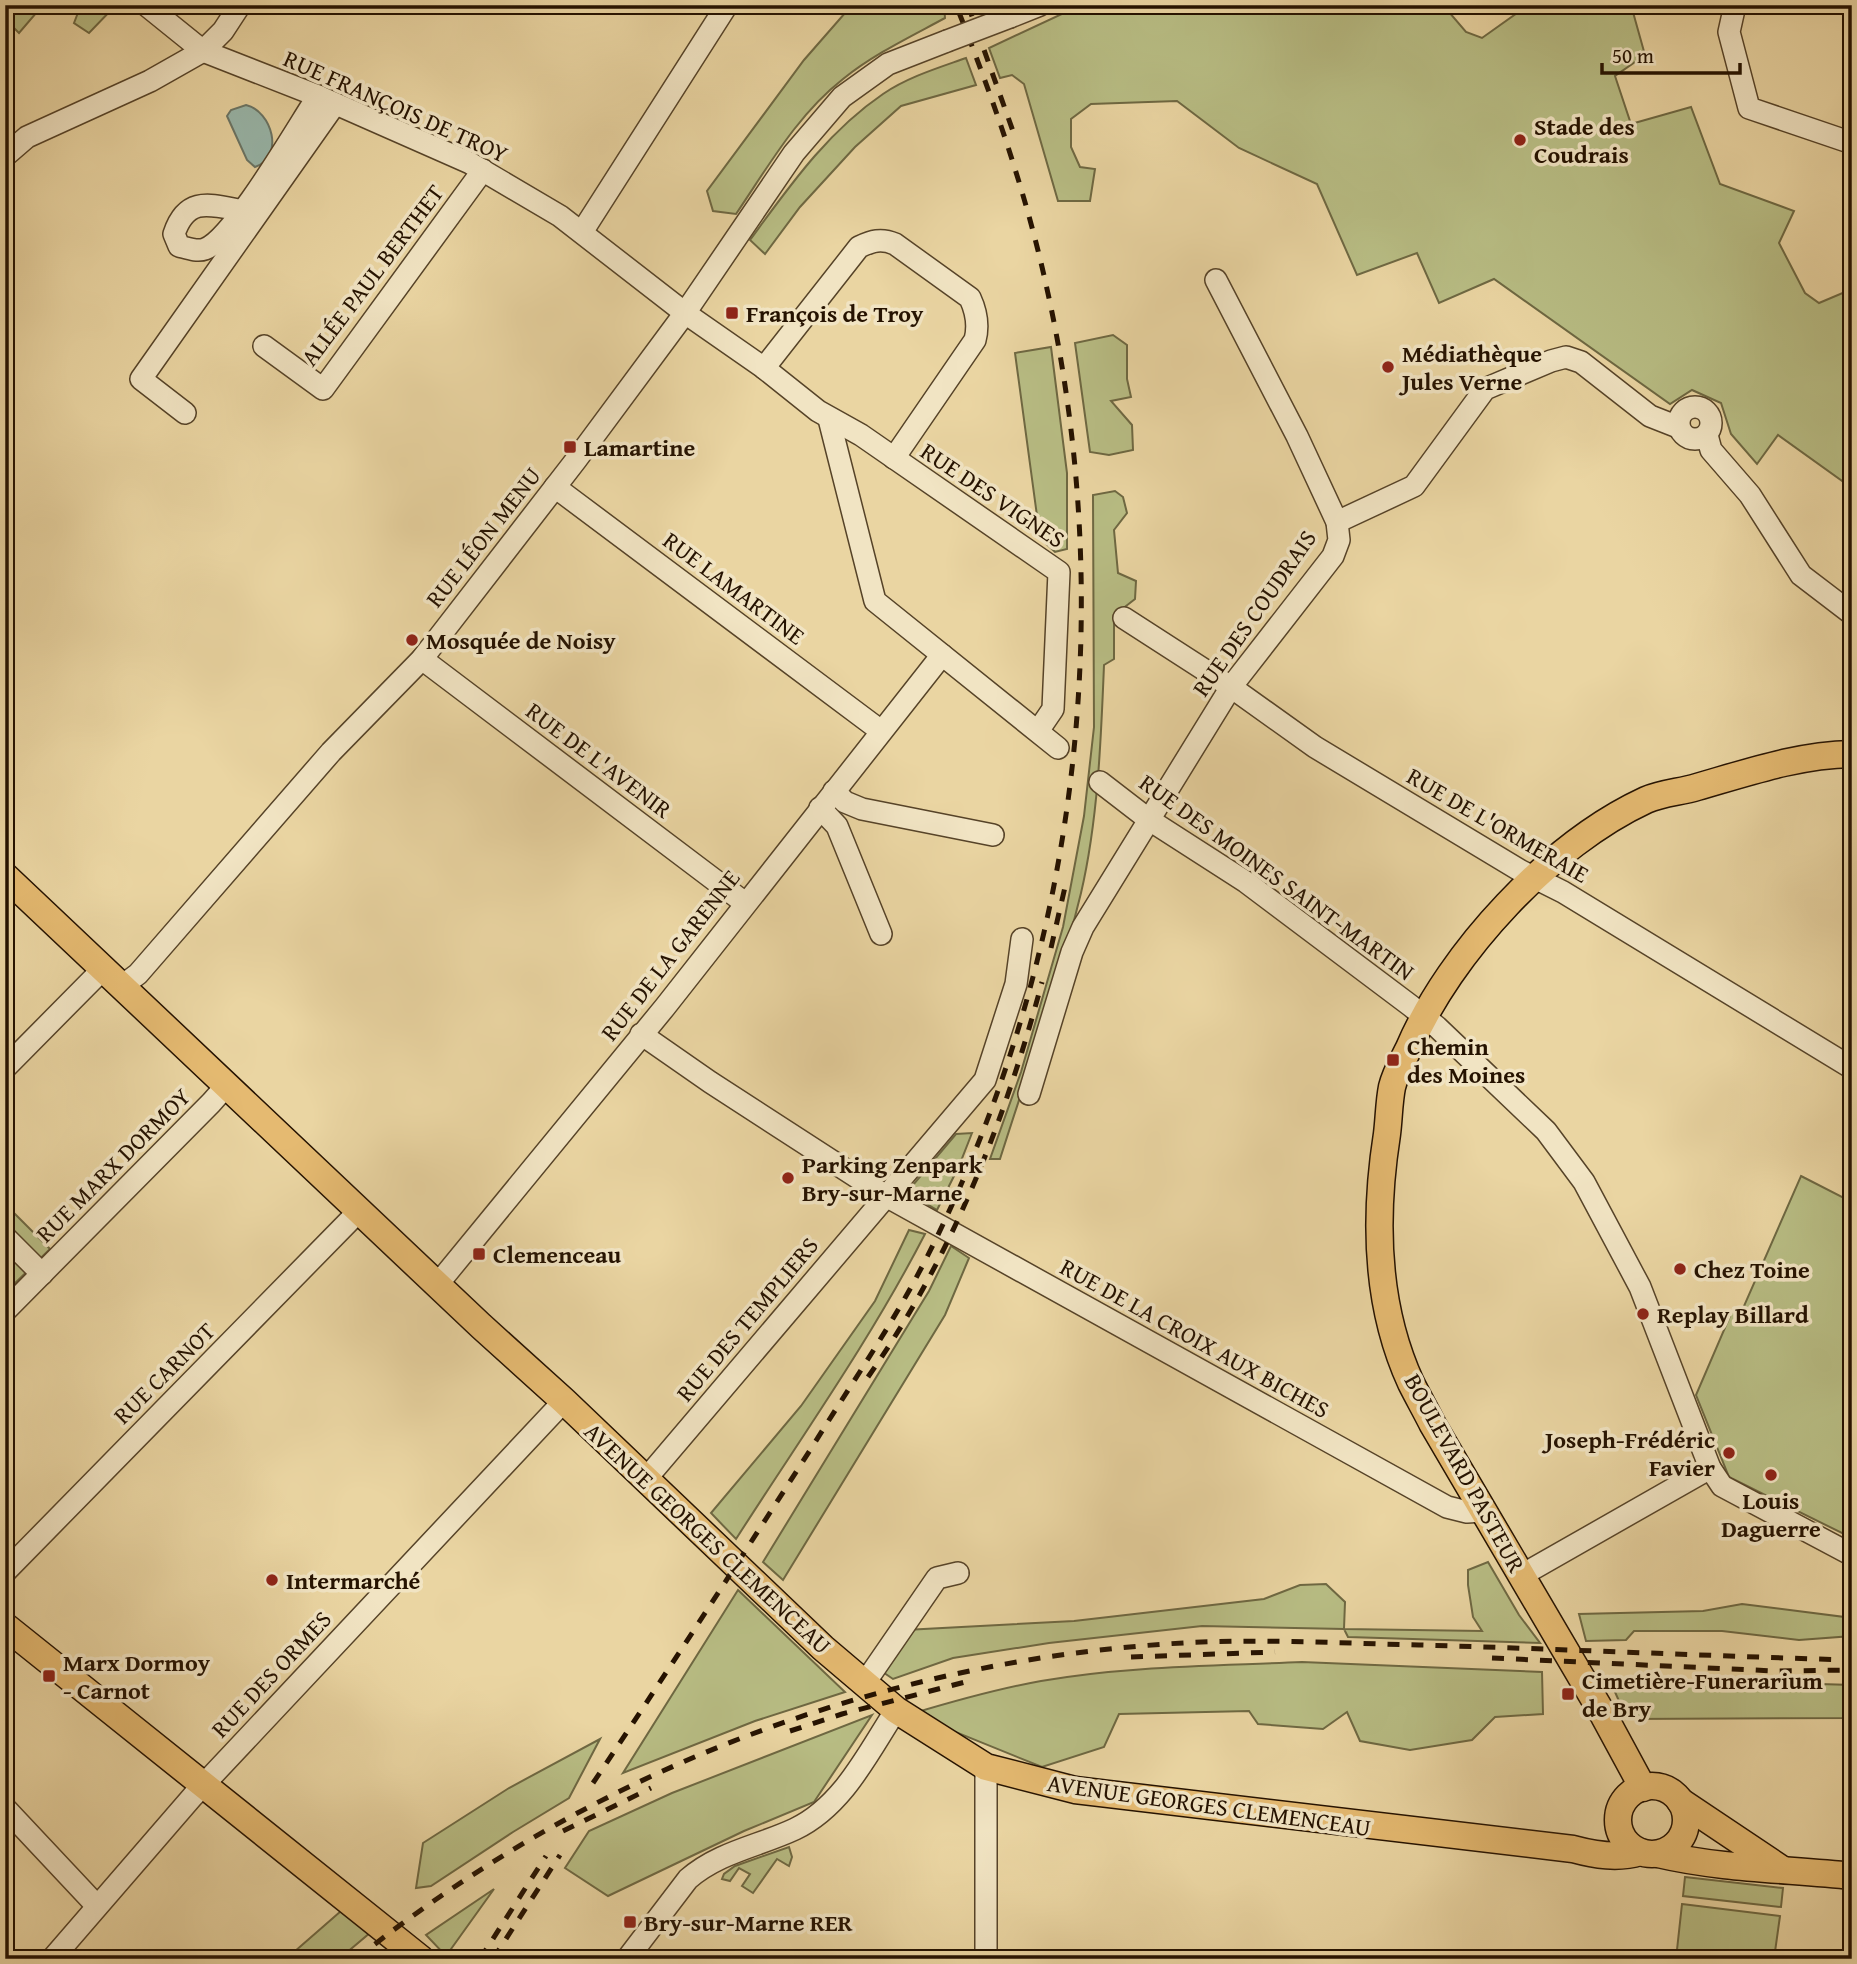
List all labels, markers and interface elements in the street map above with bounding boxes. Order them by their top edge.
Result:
scale bar [1602,32,1740,76]
text: 50 m [1612,40,1654,71]
street label: RUE FRANÇOIS DE TROY [278,41,514,171]
place label: Stade des Coudrais [1534,109,1635,172]
marker: Stade des Coudrais [1512,132,1528,148]
street label: ALLÉE PAUL BERTHET [292,177,452,373]
place label: François de Troy [746,296,924,331]
marker: François de Troy [724,305,740,321]
place label: Médiathèque Jules Verne [1398,336,1542,399]
marker: Médiathèque Jules Verne [1380,359,1396,375]
place label: Lamartine [584,430,695,465]
street label: RUE DES VIGNES [914,434,1072,556]
marker: Lamartine [562,439,578,455]
street label: RUE LÉON MENU [417,459,549,615]
street label: RUE LAMARTINE [656,523,812,653]
street label: RUE DES COUDRAIS [1183,523,1325,703]
place label: Mosquée de Noisy [426,623,616,658]
marker: Mosquée de Noisy [404,632,420,648]
street label: RUE DE L'AVENIR [519,694,679,827]
street label: RUE DE L'ORMERAIE [1400,759,1596,891]
street label: RUE DES MOINES SAINT-MARTIN [1132,765,1422,989]
street label: RUE DE LA GARENNE [592,862,748,1048]
place label: Chemin des Moines [1407,1029,1525,1092]
marker: Chemin des Moines [1385,1052,1401,1068]
street label: RUE MARX DORMOY [28,1080,198,1250]
place label: Parking Zenpark Bry-sur-Marne [802,1147,983,1210]
marker: Parking Zenpark Bry-sur-Marne [780,1170,796,1186]
street label: RUE DES TEMPLIERS [667,1229,827,1409]
place label: Clemenceau [493,1237,622,1272]
marker: Clemenceau [471,1246,487,1262]
street label: RUE DE LA CROIX AUX BICHES [1054,1249,1336,1427]
place label: Chez Toine [1694,1252,1810,1287]
marker: Chez Toine [1672,1261,1688,1277]
place label: Replay Billard [1657,1297,1809,1332]
marker: Replay Billard [1635,1306,1651,1322]
street label: RUE CARNOT [105,1314,223,1432]
street label: BOULEVARD PASTEUR [1396,1367,1534,1579]
street label: AVENUE GEORGES CLEMENCEAU [577,1414,839,1662]
place label: Joseph-Frédéric Favier [1541,1422,1715,1485]
marker: Joseph-Frédéric Favier [1721,1445,1737,1461]
marker: Louis Daguerre [1763,1467,1779,1483]
place label: Louis Daguerre [1721,1483,1821,1546]
place label: Intermarché [286,1563,421,1598]
marker: Intermarché [264,1572,280,1588]
street label: RUE DES ORMES [203,1603,339,1745]
place label: Marx Dormoy - Carnot [63,1645,211,1708]
place label: Cimetière-Funerarium de Bry [1582,1663,1823,1726]
marker: Marx Dormoy - Carnot [41,1668,57,1684]
marker: Cimetière-Funerarium de Bry [1560,1686,1576,1702]
street label: AVENUE GEORGES CLEMENCEAU [1045,1765,1373,1845]
place label: Bry-sur-Marne RER [644,1905,853,1940]
marker: Bry-sur-Marne RER [622,1914,638,1930]

